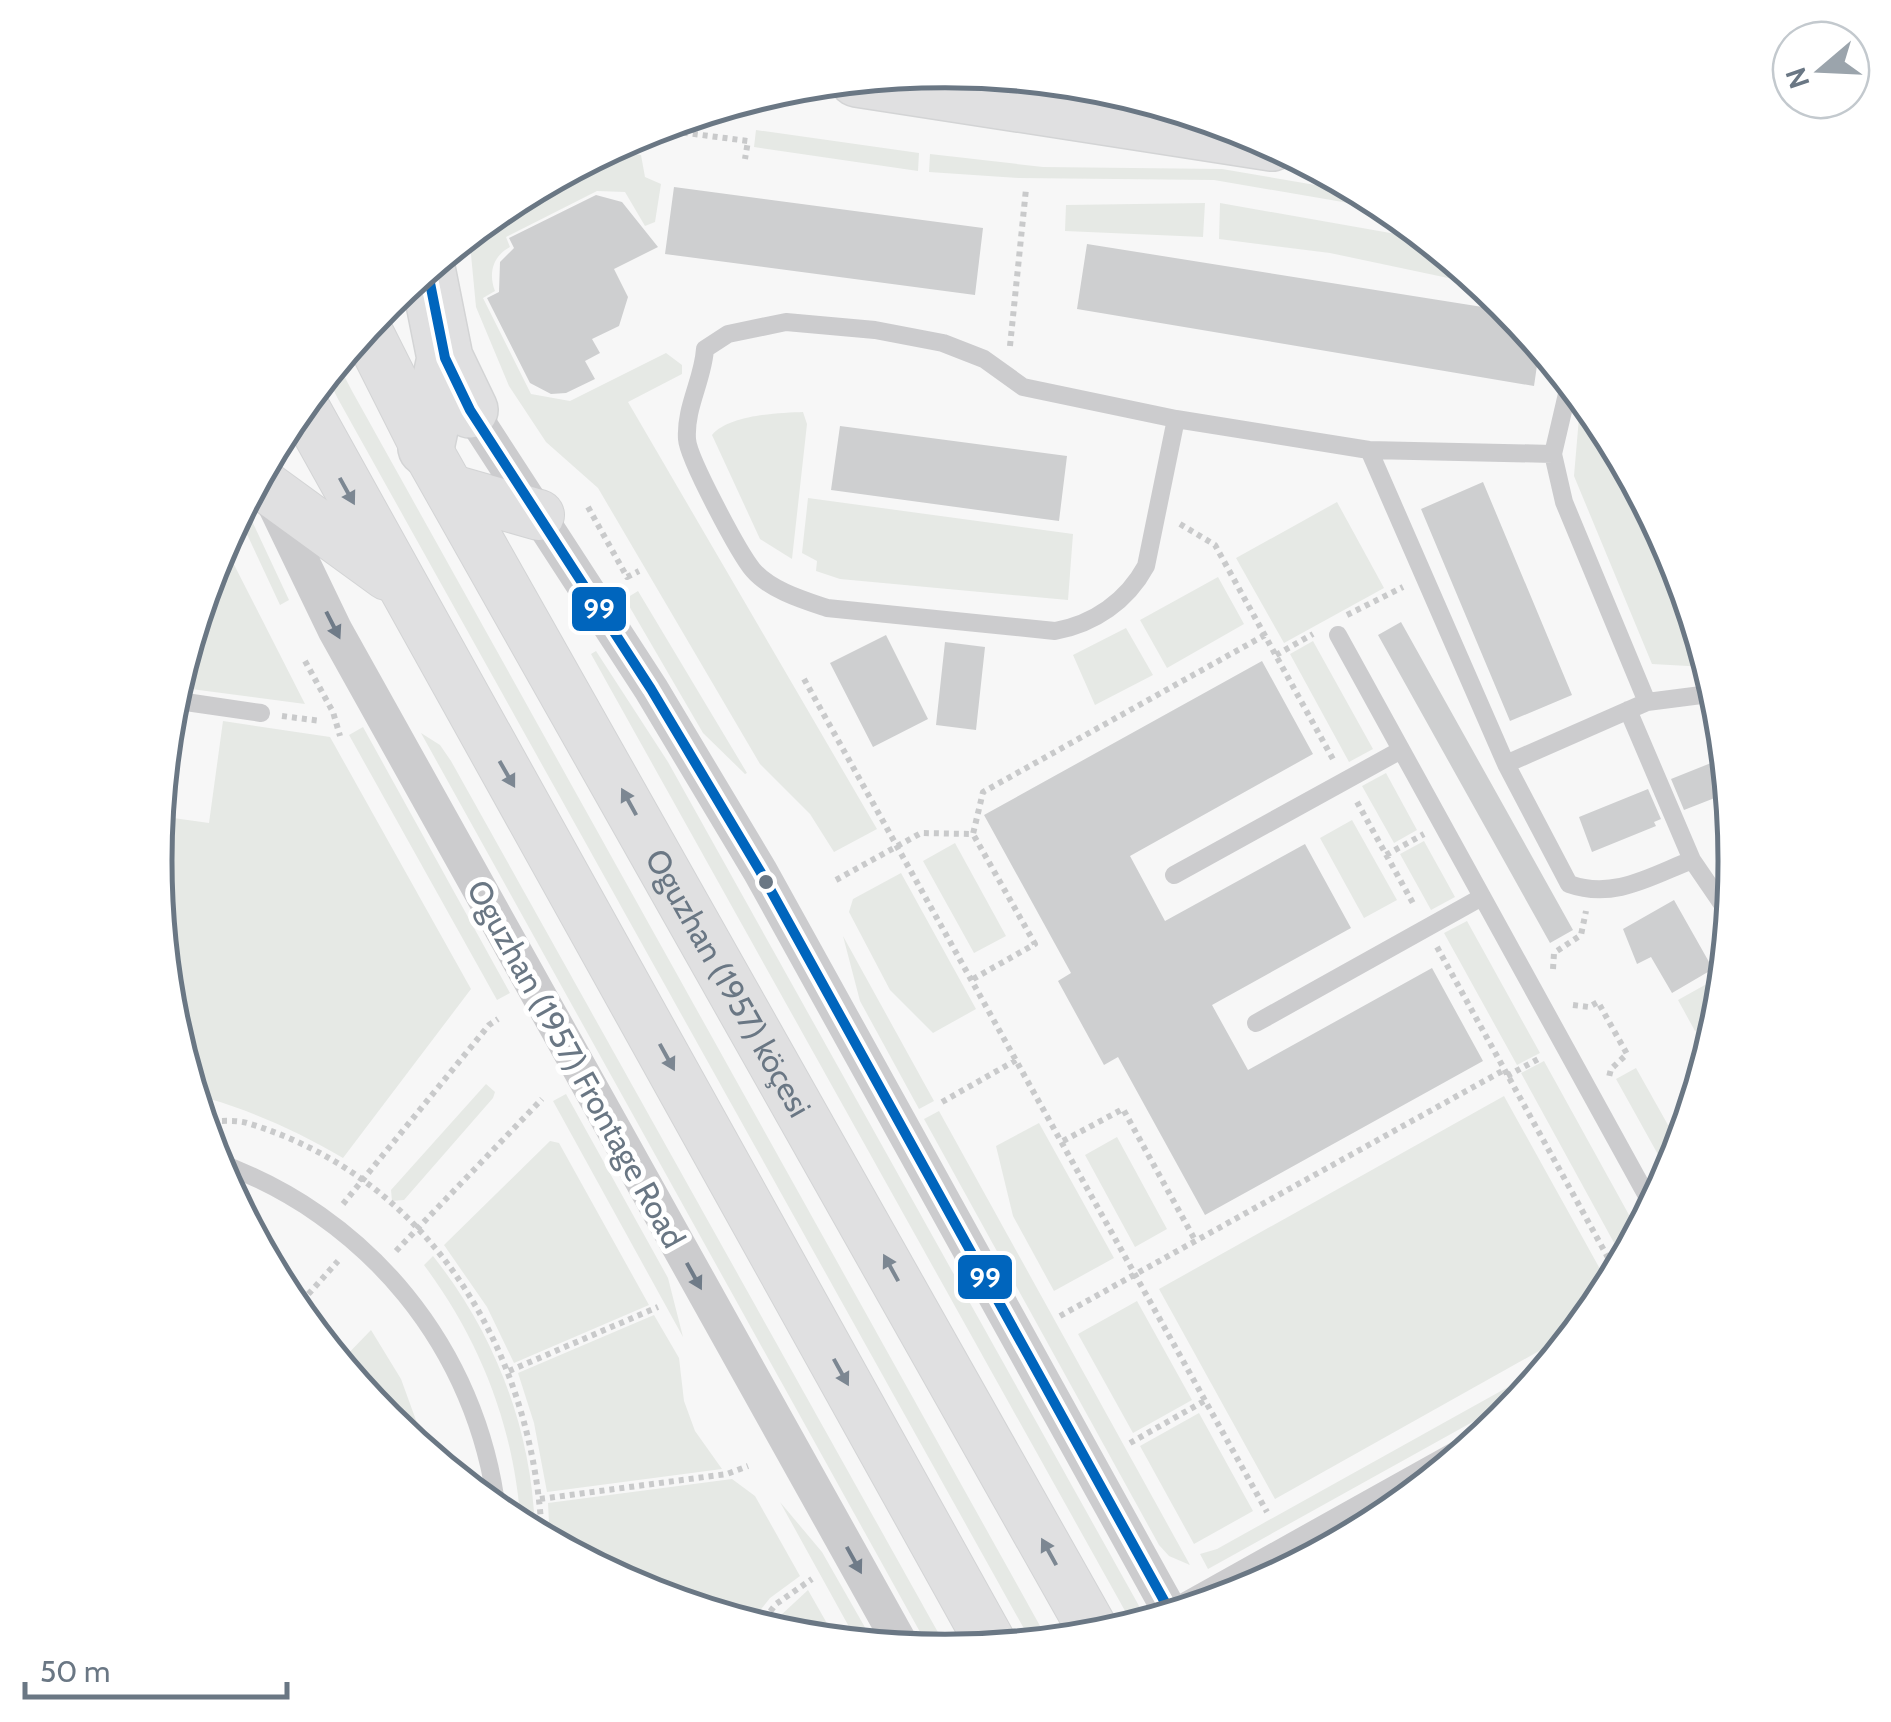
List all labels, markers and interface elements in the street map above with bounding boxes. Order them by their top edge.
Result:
north arrow [1771,20,1871,120]
text: N [1778,63,1817,93]
one-way arrow [339,476,356,505]
line badge: 99 [570,585,628,633]
text: 99 [583,591,615,625]
one-way arrow [324,610,341,639]
one-way arrow [497,760,515,788]
one-way arrow [621,787,638,816]
street label: Oguzhan (1957) köçesi [637,842,819,1124]
unlabelled marker [756,872,776,892]
street label: Oguzhan (1957) Frontage Road [459,873,694,1255]
one-way arrow [658,1042,675,1071]
line badge: 99 [956,1253,1014,1301]
one-way arrow [882,1254,899,1283]
text: 99 [969,1260,1001,1294]
one-way arrow [685,1262,703,1290]
one-way arrow [832,1357,849,1386]
one-way arrow [1041,1538,1059,1566]
one-way arrow [845,1545,862,1574]
scale bar [25,1637,288,1699]
text: 50 m [40,1653,110,1690]

